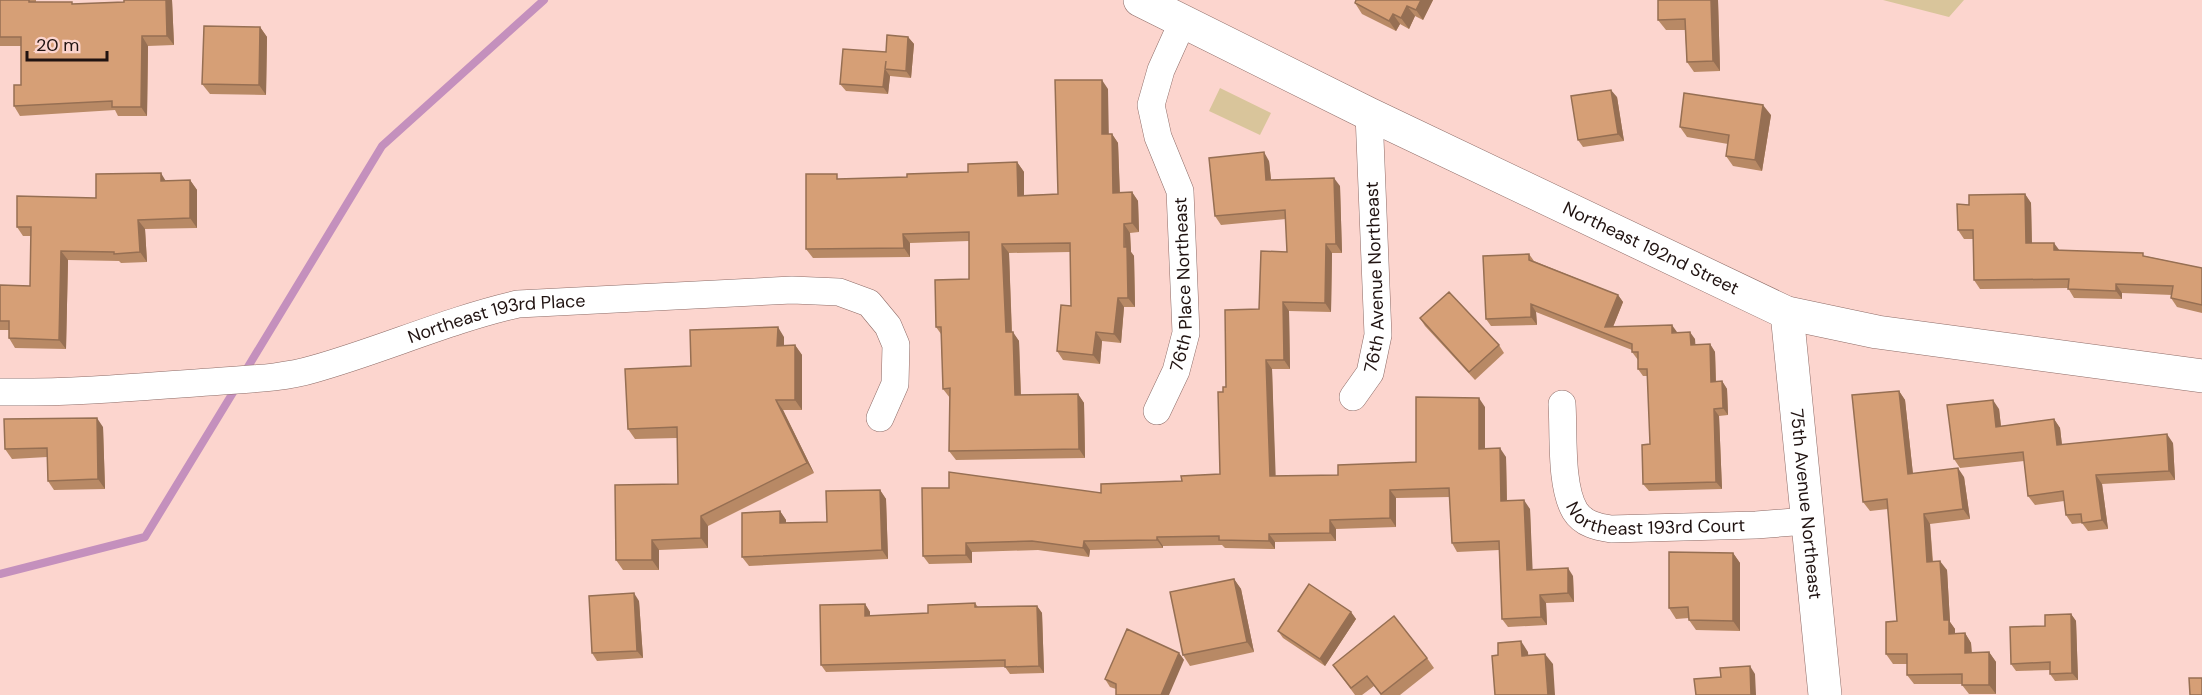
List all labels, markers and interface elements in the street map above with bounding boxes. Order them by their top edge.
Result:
scale bar [27,24,106,62]
text: 20 m [36,33,79,57]
street label: 76th Avenue Northeast [1358,181,1390,375]
street label: Northeast 192nd Street [1559,196,1743,300]
street label: 76th Place Northeast [1164,197,1198,374]
street label: Northeast 193rd Place [405,289,586,349]
street label: 75th Avenue Northeast [1785,408,1827,600]
street label: Northeast 193rd Court [1560,497,1746,541]

